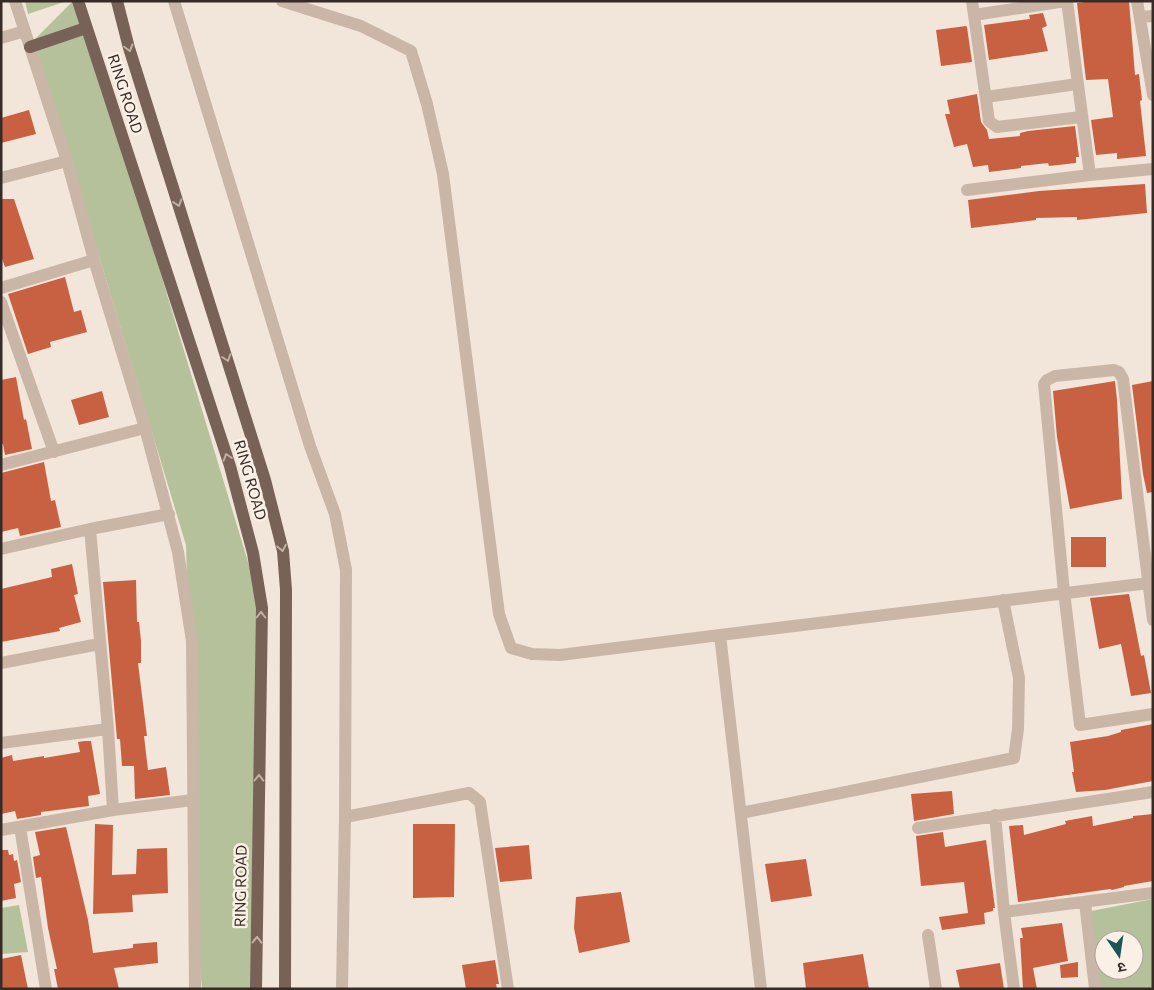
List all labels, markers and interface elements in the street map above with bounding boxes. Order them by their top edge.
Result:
one-way arrow [124,44,134,52]
street label: RING ROAD [105,52,147,136]
one-way arrow [172,199,182,207]
one-way arrow [221,354,231,362]
street label: RING ROAD [231,438,271,522]
one-way arrow [223,453,233,461]
one-way arrow [276,543,287,552]
one-way arrow [256,611,266,618]
one-way arrow [254,773,264,781]
street label: RING ROAD [230,845,250,927]
north arrow [1094,930,1144,980]
one-way arrow [251,936,262,944]
text: उ [1115,959,1128,978]

